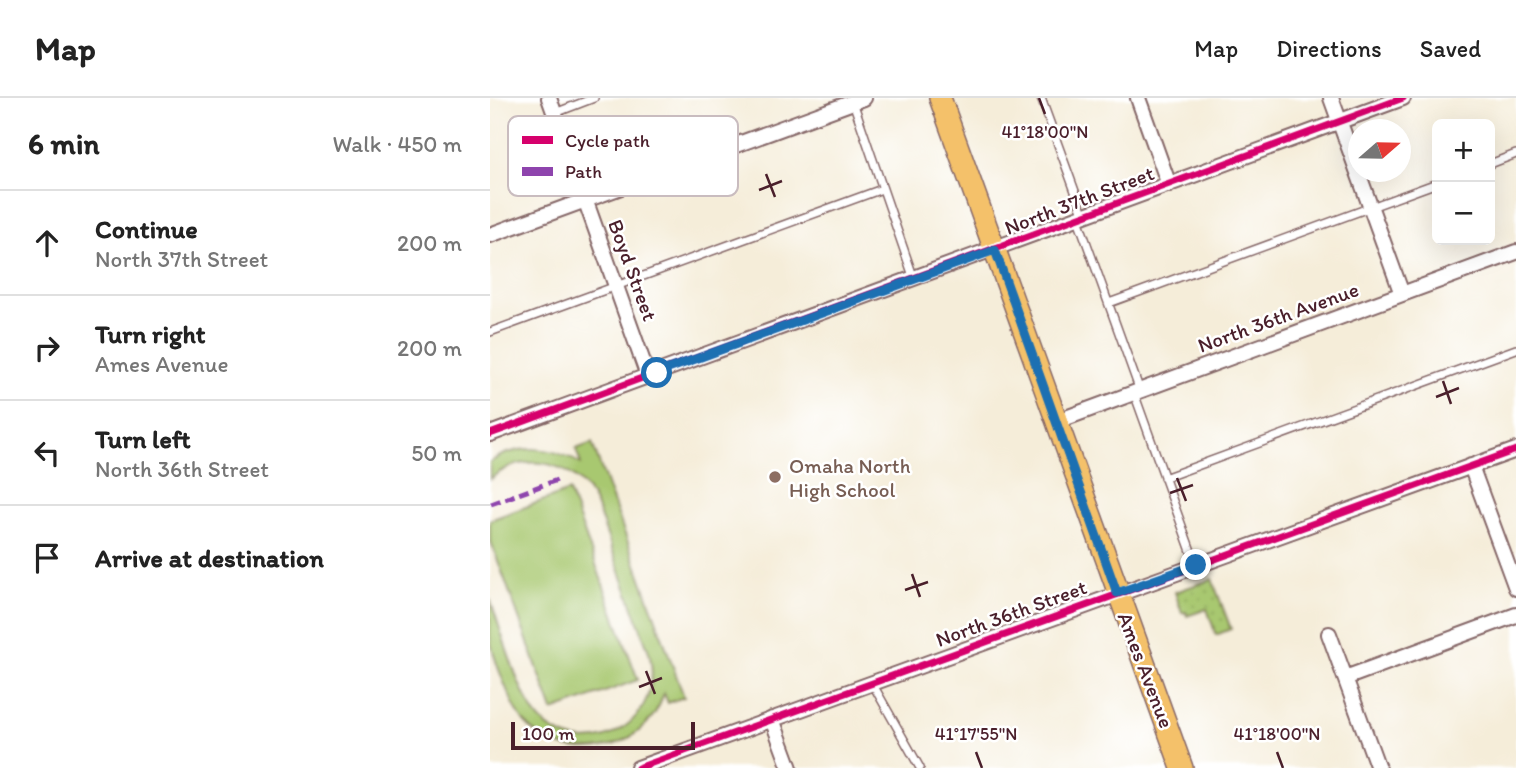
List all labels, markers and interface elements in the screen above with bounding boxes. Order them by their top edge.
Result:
text: Map [35,29,96,68]
text: Map [1194,34,1238,63]
text: Directions [1276,34,1382,63]
text: Saved [1420,34,1481,63]
legend [508,116,738,196]
north arrow [1348,119,1411,182]
map controls [1432,119,1495,245]
button: + [1432,119,1495,182]
text: 41°18'00"N [1002,121,1088,143]
text: 6 min [28,125,100,162]
text: Cycle path [565,129,650,152]
text: Walk · 450 m [332,130,462,158]
text: Path [565,160,602,183]
street label: North 37th Street [1001,160,1157,240]
button: − [1432,182,1495,245]
text: Continue [95,213,198,245]
street label: Boyd Street [603,216,663,324]
icon: ahead [28,224,66,262]
text: 200 m [397,229,462,257]
text: North 37th Street [95,245,268,273]
street label: North 36th Avenue [1194,276,1362,358]
text: Turn right [95,318,206,350]
icon: right [28,329,66,367]
text: 200 m [397,334,462,362]
text: Ames Avenue [95,350,229,378]
route start [641,357,672,388]
text: Turn left [95,423,191,455]
icon: left [28,434,66,472]
text: 50 m [411,439,462,467]
place label: Omaha North High School [789,453,911,502]
text: North 36th Street [95,455,269,483]
marker: Omaha North High School [767,469,783,485]
icon: arrive [28,539,66,577]
text: Arrive at destination [95,542,324,574]
route end [1180,549,1211,580]
street label: North 36th Street [932,574,1090,652]
street label: Ames Avenue [1112,609,1180,731]
scale bar [511,719,695,751]
text: 100 m [522,722,574,745]
text: 41°17'55"N [935,723,1017,745]
text: 41°18'00"N [1234,723,1320,745]

